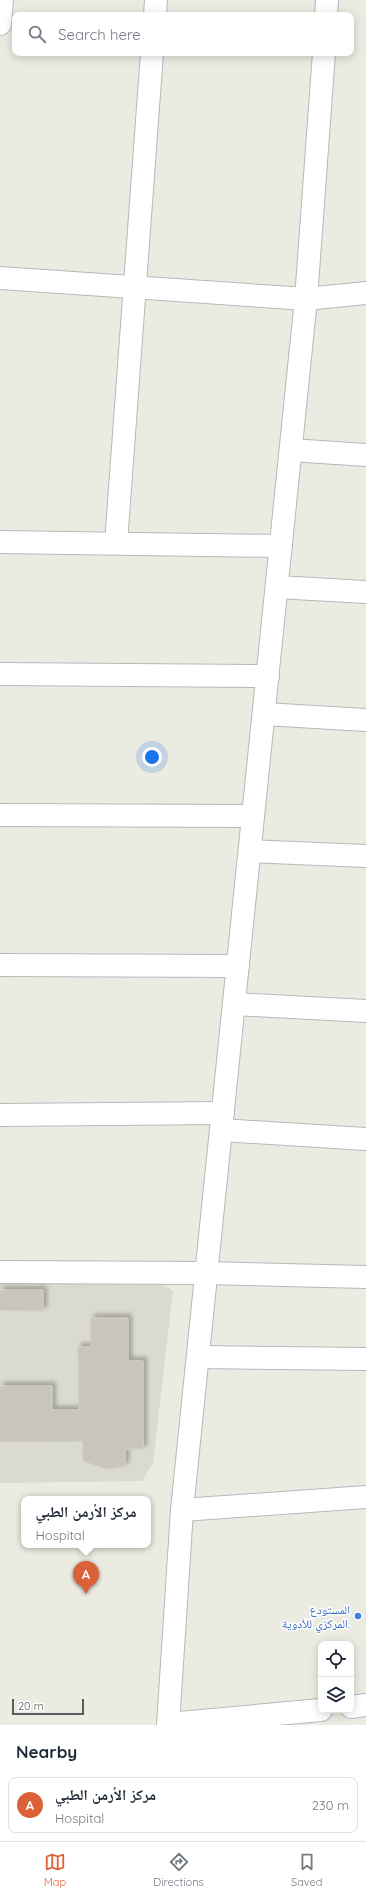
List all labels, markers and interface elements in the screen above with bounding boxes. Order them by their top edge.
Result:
search box [12,12,354,56]
icon: search [26,23,48,45]
text: Search here [58,25,141,44]
your location [142,747,162,767]
popup [21,1496,151,1548]
text: مركز الأرمن الطبي [35,1502,137,1521]
text: Hospital [35,1527,85,1543]
pin: A [73,1561,99,1594]
place label: المستودع المركزي للأدوية. [282,1602,350,1634]
marker: المستودع المركزي للأدوية. [353,1611,363,1621]
map controls [318,1641,354,1713]
button: locate [318,1641,354,1677]
button: layers [318,1677,354,1713]
scale bar [12,1697,84,1716]
text: 20 m [18,1699,44,1713]
text: Nearby [16,1741,77,1762]
text: مركز الأرمن الطبي [55,1785,156,1804]
text: A [26,1797,34,1813]
text: 230 m [312,1797,349,1813]
text: Hospital [55,1810,104,1826]
tab: Map [44,1851,66,1889]
tab: Directions [153,1851,204,1889]
tab: Saved [291,1851,322,1889]

